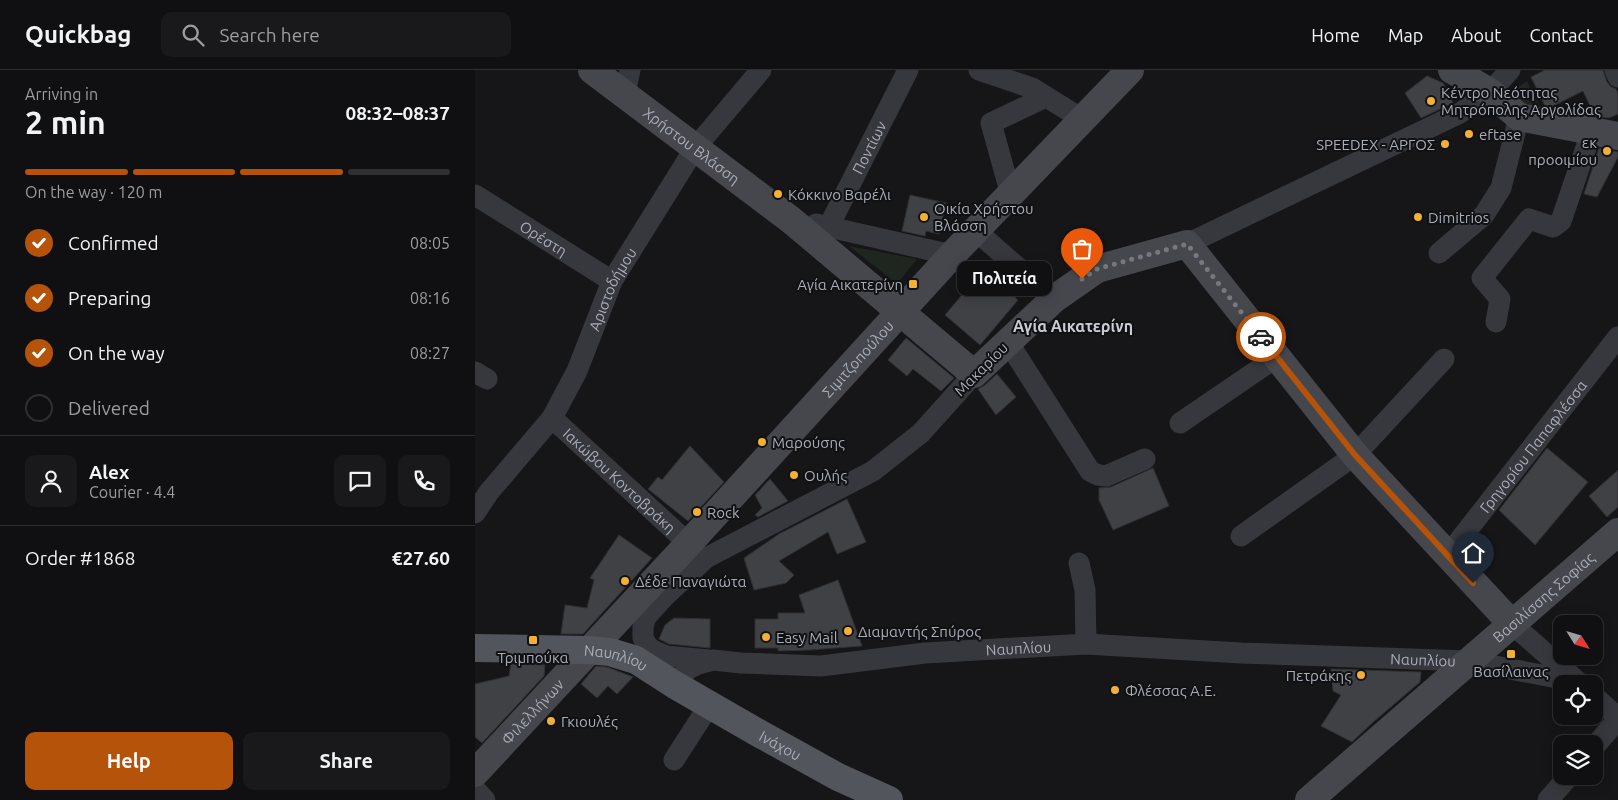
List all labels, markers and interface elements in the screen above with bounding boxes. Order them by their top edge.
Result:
search box [161,12,511,57]
text: Quickbag [25,21,131,48]
icon: search [179,21,207,49]
text: Search here [219,24,320,46]
text: Home [1311,25,1360,45]
text: Map [1388,25,1423,45]
text: About [1451,25,1501,45]
text: Contact [1529,25,1593,45]
place label: Κέντρο Νεότητας Μητρόπολης Αργολίδας [1441,84,1601,118]
text: Arriving in [25,85,98,103]
marker: Κέντρο Νεότητας Μητρόπολης Αργολίδας [1425,95,1437,107]
text: 08:32–08:37 [345,102,450,124]
street label: Χρήστου Βλάσση [640,103,743,187]
text: 2 min [25,104,106,140]
street label: Ποντίων [848,118,889,177]
place label: eftase [1479,126,1521,143]
marker: eftase [1463,128,1475,140]
place label: εκ προοιμίου [1528,134,1597,168]
place label: SPEEDEX - ΑΡΓΟΣ [1316,136,1435,153]
marker: SPEEDEX - ΑΡΓΟΣ [1439,138,1451,150]
marker: εκ προοιμίου [1601,145,1613,157]
text: On the way · 120 m [25,183,162,201]
place label: Κόκκινο Βαρέλι [788,186,891,203]
marker: Κόκκινο Βαρέλι [772,188,784,200]
place label: Οικία Χρήστου Βλάσση [934,200,1034,234]
place label: Dimitrios [1428,209,1489,226]
marker: Οικία Χρήστου Βλάσση [918,211,930,223]
marker: Dimitrios [1412,211,1424,223]
street label: Ορέστη [517,217,570,259]
pin [1061,228,1103,279]
icon: check [25,229,53,257]
text: Confirmed [68,232,159,254]
text: 08:05 [410,234,450,252]
icon: bag [1068,235,1096,263]
street label: Αριστοδήμου [585,244,639,333]
callout: Πολιτεία [957,262,1052,296]
text: Πολιτεία [972,269,1037,287]
place label: Αγία Αικατερίνη [797,276,903,293]
marker: Αγία Αικατερίνη [907,278,919,290]
icon: check [25,284,53,312]
text: Preparing [68,287,152,309]
text: 08:16 [410,289,450,307]
courier [1236,312,1286,362]
street label: Σιμιτζοπούλου [818,317,897,400]
district label: Αγία Αικατερίνη [1013,317,1133,335]
icon: car [1247,323,1275,351]
icon: check [25,339,53,367]
street label: Μακαρίου [951,339,1011,399]
text: On the way [68,342,165,364]
text: 08:27 [410,344,450,362]
street label: Γρηγορίου Παπαφλέσσα [1476,376,1590,516]
text: Delivered [68,397,150,419]
street label: Ιακώβου Κοντοβράκη [560,424,679,536]
place label: Μαρούσης [772,434,845,451]
marker: Μαρούσης [756,436,768,448]
button: person [25,455,77,507]
button: chat [334,455,386,507]
button: phone [398,455,450,507]
text: Alex [89,461,129,483]
place label: Ουλής [804,467,847,484]
marker: Ουλής [788,469,800,481]
text: Courier · 4.4 [89,483,175,501]
place label: Rock [707,504,740,521]
marker: Rock [691,506,703,518]
pin [1452,532,1494,583]
icon: home [1459,539,1487,567]
text: Order #1868 [25,547,135,569]
text: €27.60 [392,547,450,569]
street label: Βασιλίσσης Σοφίας [1489,548,1597,645]
place label: Δέδε Παναγιώτα [635,573,746,590]
marker: Δέδε Παναγιώτα [619,575,631,587]
north arrow [1553,615,1603,665]
map controls [1553,615,1603,785]
place label: Διαμαντής Σπύρος [858,623,981,640]
marker: Διαμαντής Σπύρος [842,625,854,637]
place label: Easy Mail [776,629,838,646]
marker: Easy Mail [760,631,772,643]
marker: Τριμπούκα [527,634,539,646]
street label: Ναυπλίου [985,637,1052,658]
street label: Ναυπλίου [583,641,651,674]
marker: Βασίλαινας [1505,648,1517,660]
place label: Τριμπούκα [497,649,569,666]
street label: Ναυπλίου [1390,650,1456,669]
place label: Βασίλαινας [1473,663,1549,680]
place label: Πετράκης [1286,667,1351,684]
marker: Πετράκης [1355,669,1367,681]
street label: Φιλελλήνων [498,675,567,748]
button: locate [1553,675,1603,725]
place label: Φλέσσας Α.Ε. [1125,682,1216,699]
marker: Φλέσσας Α.Ε. [1109,684,1121,696]
place label: Γκιουλές [561,713,618,730]
marker: Γκιουλές [545,715,557,727]
street label: Ινάχου [757,727,804,763]
button: Help [25,732,233,790]
button: Share [243,732,450,790]
button: layers [1553,735,1603,785]

